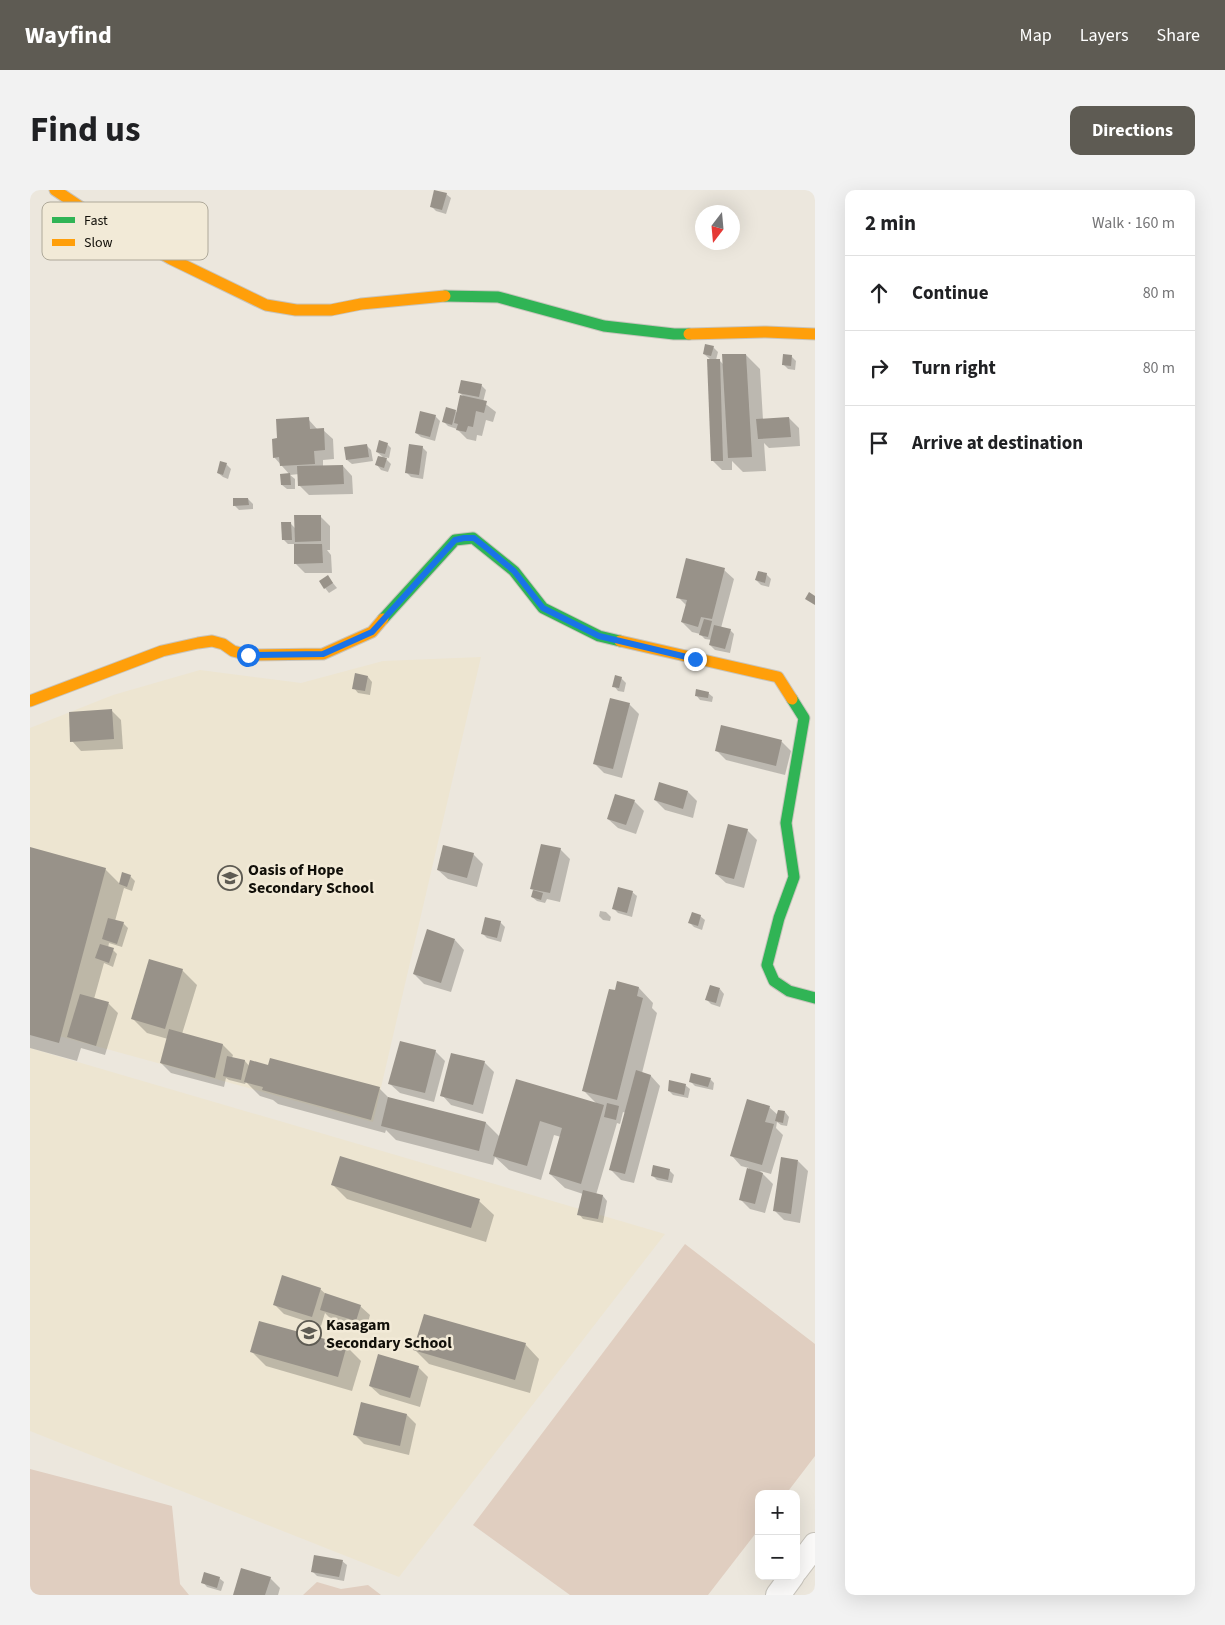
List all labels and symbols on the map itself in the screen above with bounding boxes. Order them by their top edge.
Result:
legend [42,202,208,260]
north arrow [695,205,740,250]
text: Fast [84,211,108,231]
text: Slow [84,233,113,253]
route start [237,644,260,667]
route end [684,648,707,671]
place label: Oasis of Hope Secondary School [248,859,374,899]
school or university icon: Oasis of Hope Secondary School [217,865,243,891]
place label: Kasagam Secondary School [326,1314,452,1354]
school or university icon: Kasagam Secondary School [296,1320,322,1346]

